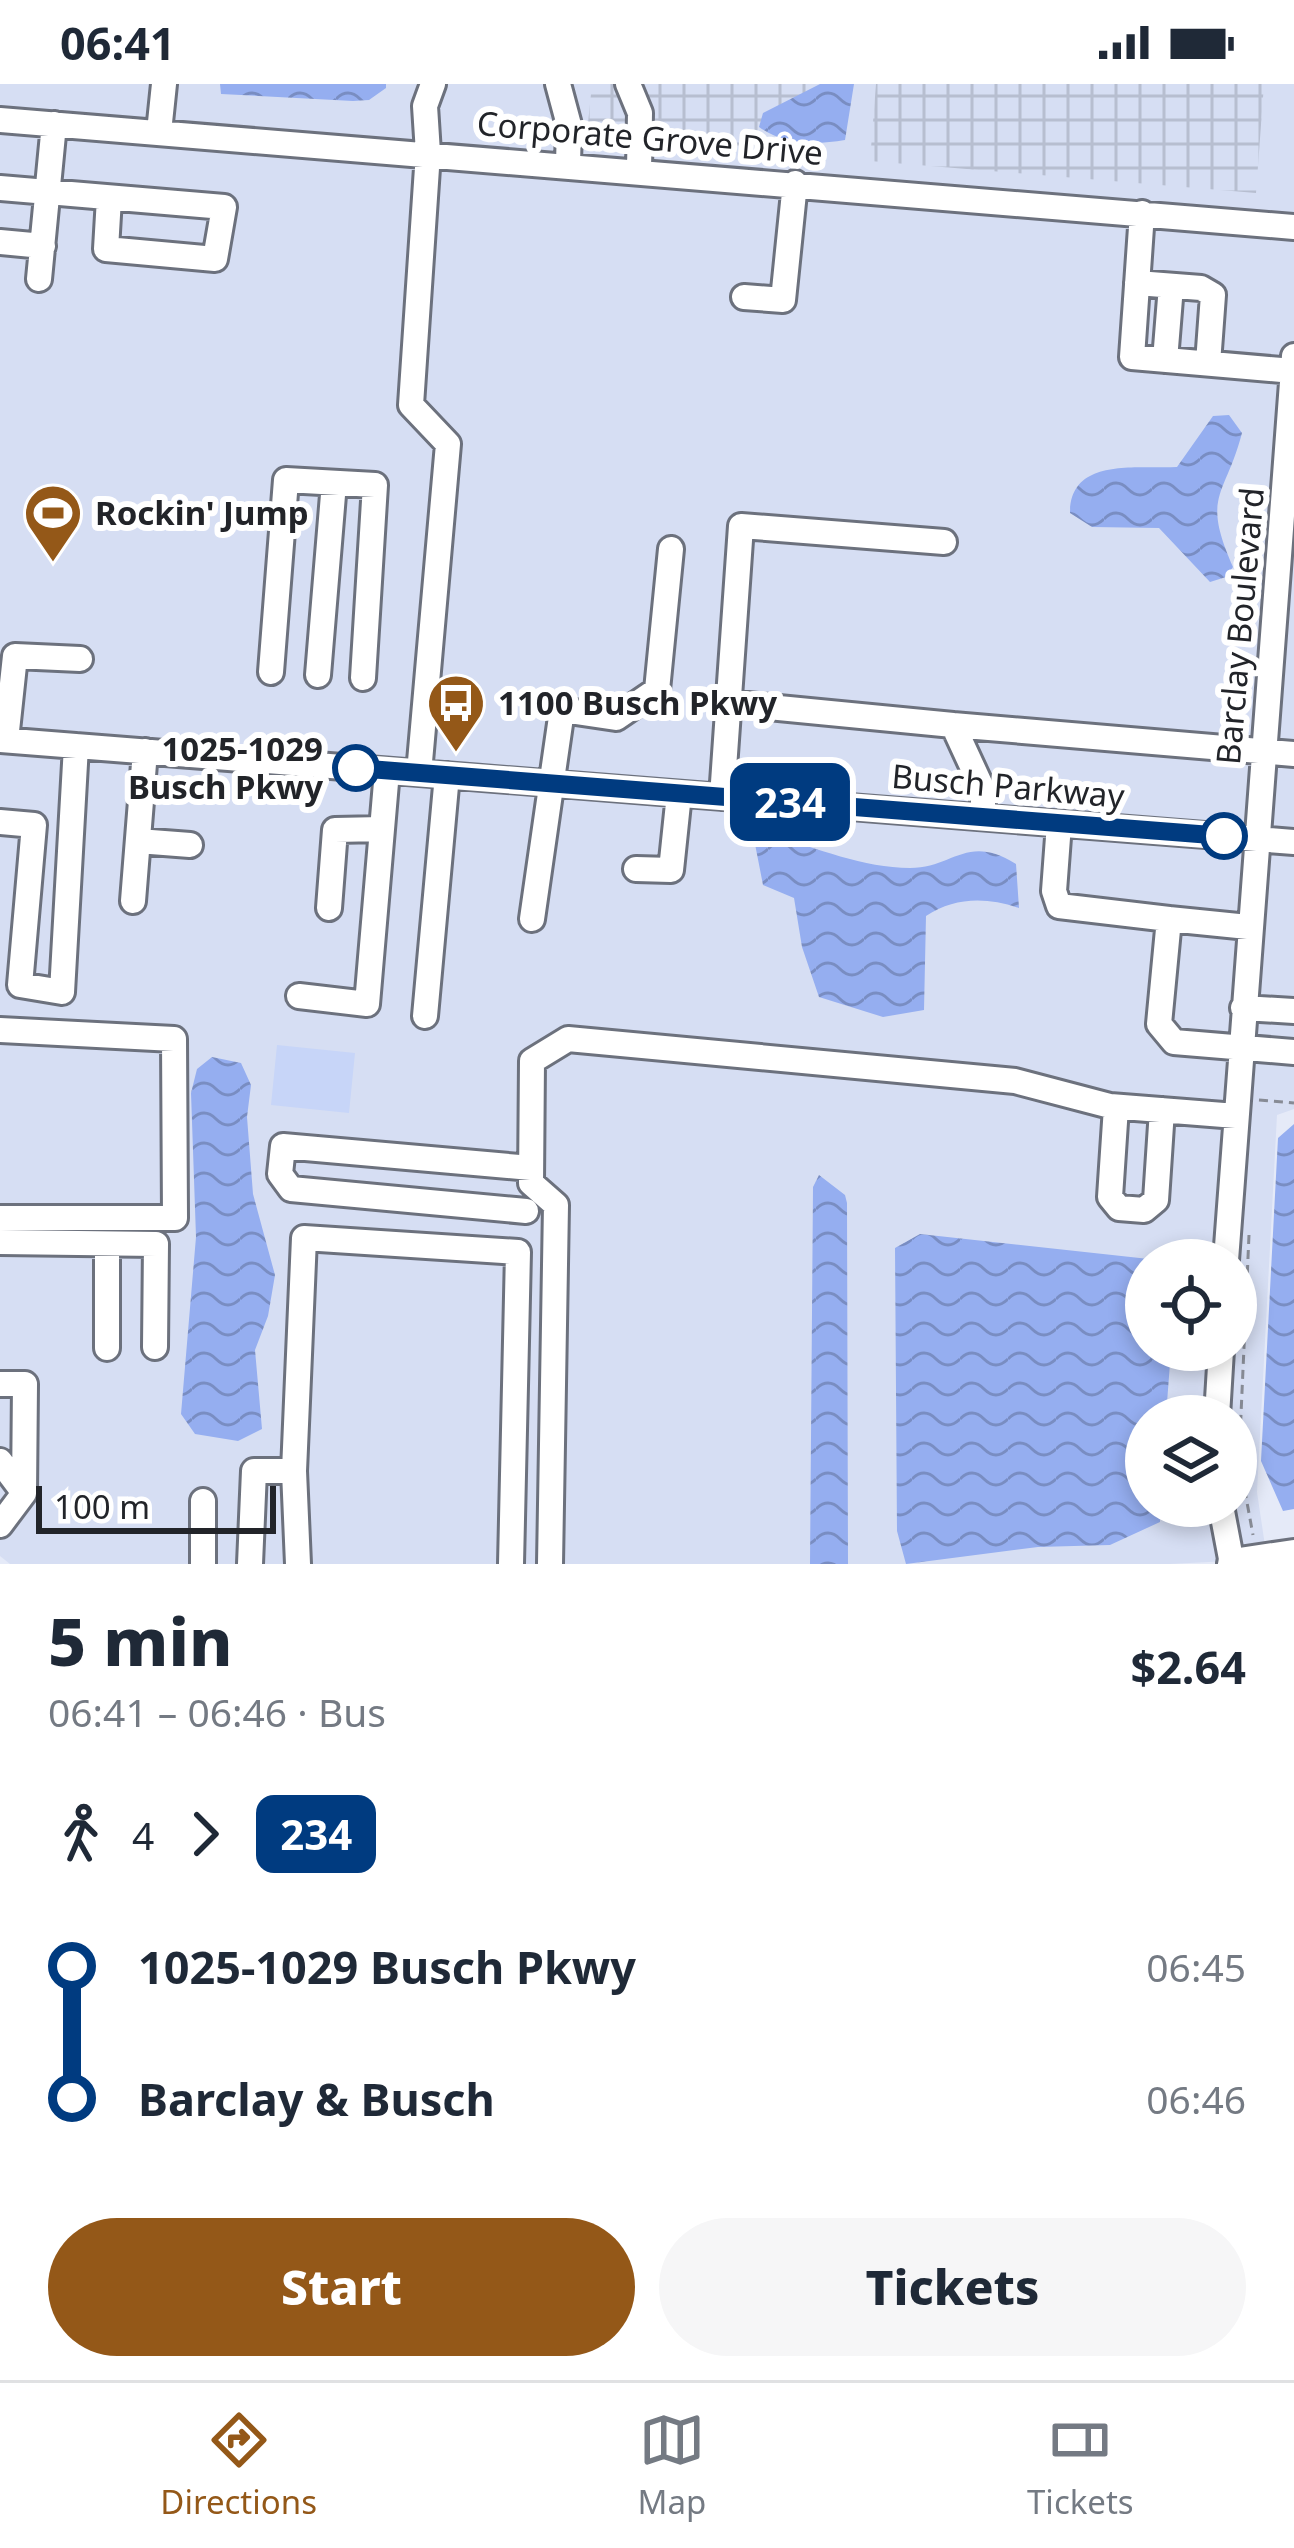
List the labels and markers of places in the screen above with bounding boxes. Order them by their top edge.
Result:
sports icon: Rockin' Jump [22,482,84,564]
place label: Rockin' Jump [95,490,309,535]
bus stop icon: 1100 Busch Pkwy [425,672,487,754]
place label: 1100 Busch Pkwy [498,680,777,725]
place label: 1025-1029 Busch Pkwy [128,726,323,809]
marker: 1025-1029 Busch Pkwy [334,746,378,790]
unlabelled marker [1202,814,1246,858]

